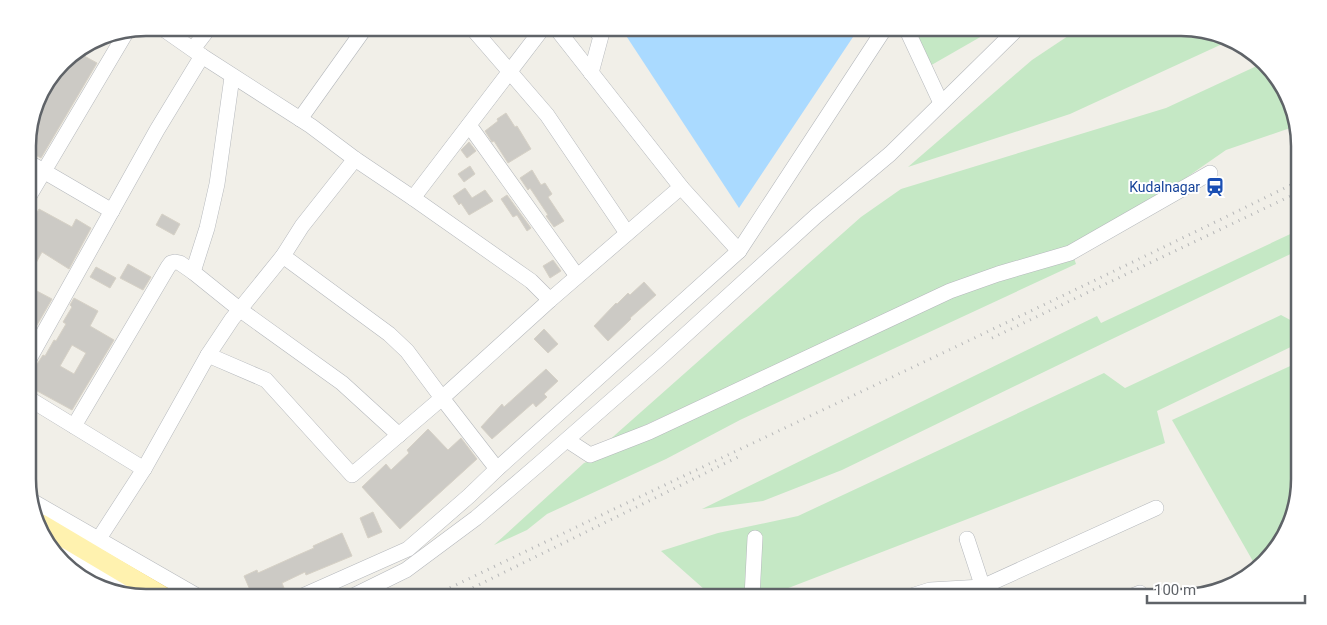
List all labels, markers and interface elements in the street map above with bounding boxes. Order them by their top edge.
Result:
station icon: Kudalnagar [1204,176,1226,198]
place label: Kudalnagar [1129,179,1200,195]
scale bar [1147,572,1304,604]
text: 100 m [1154,581,1196,599]

